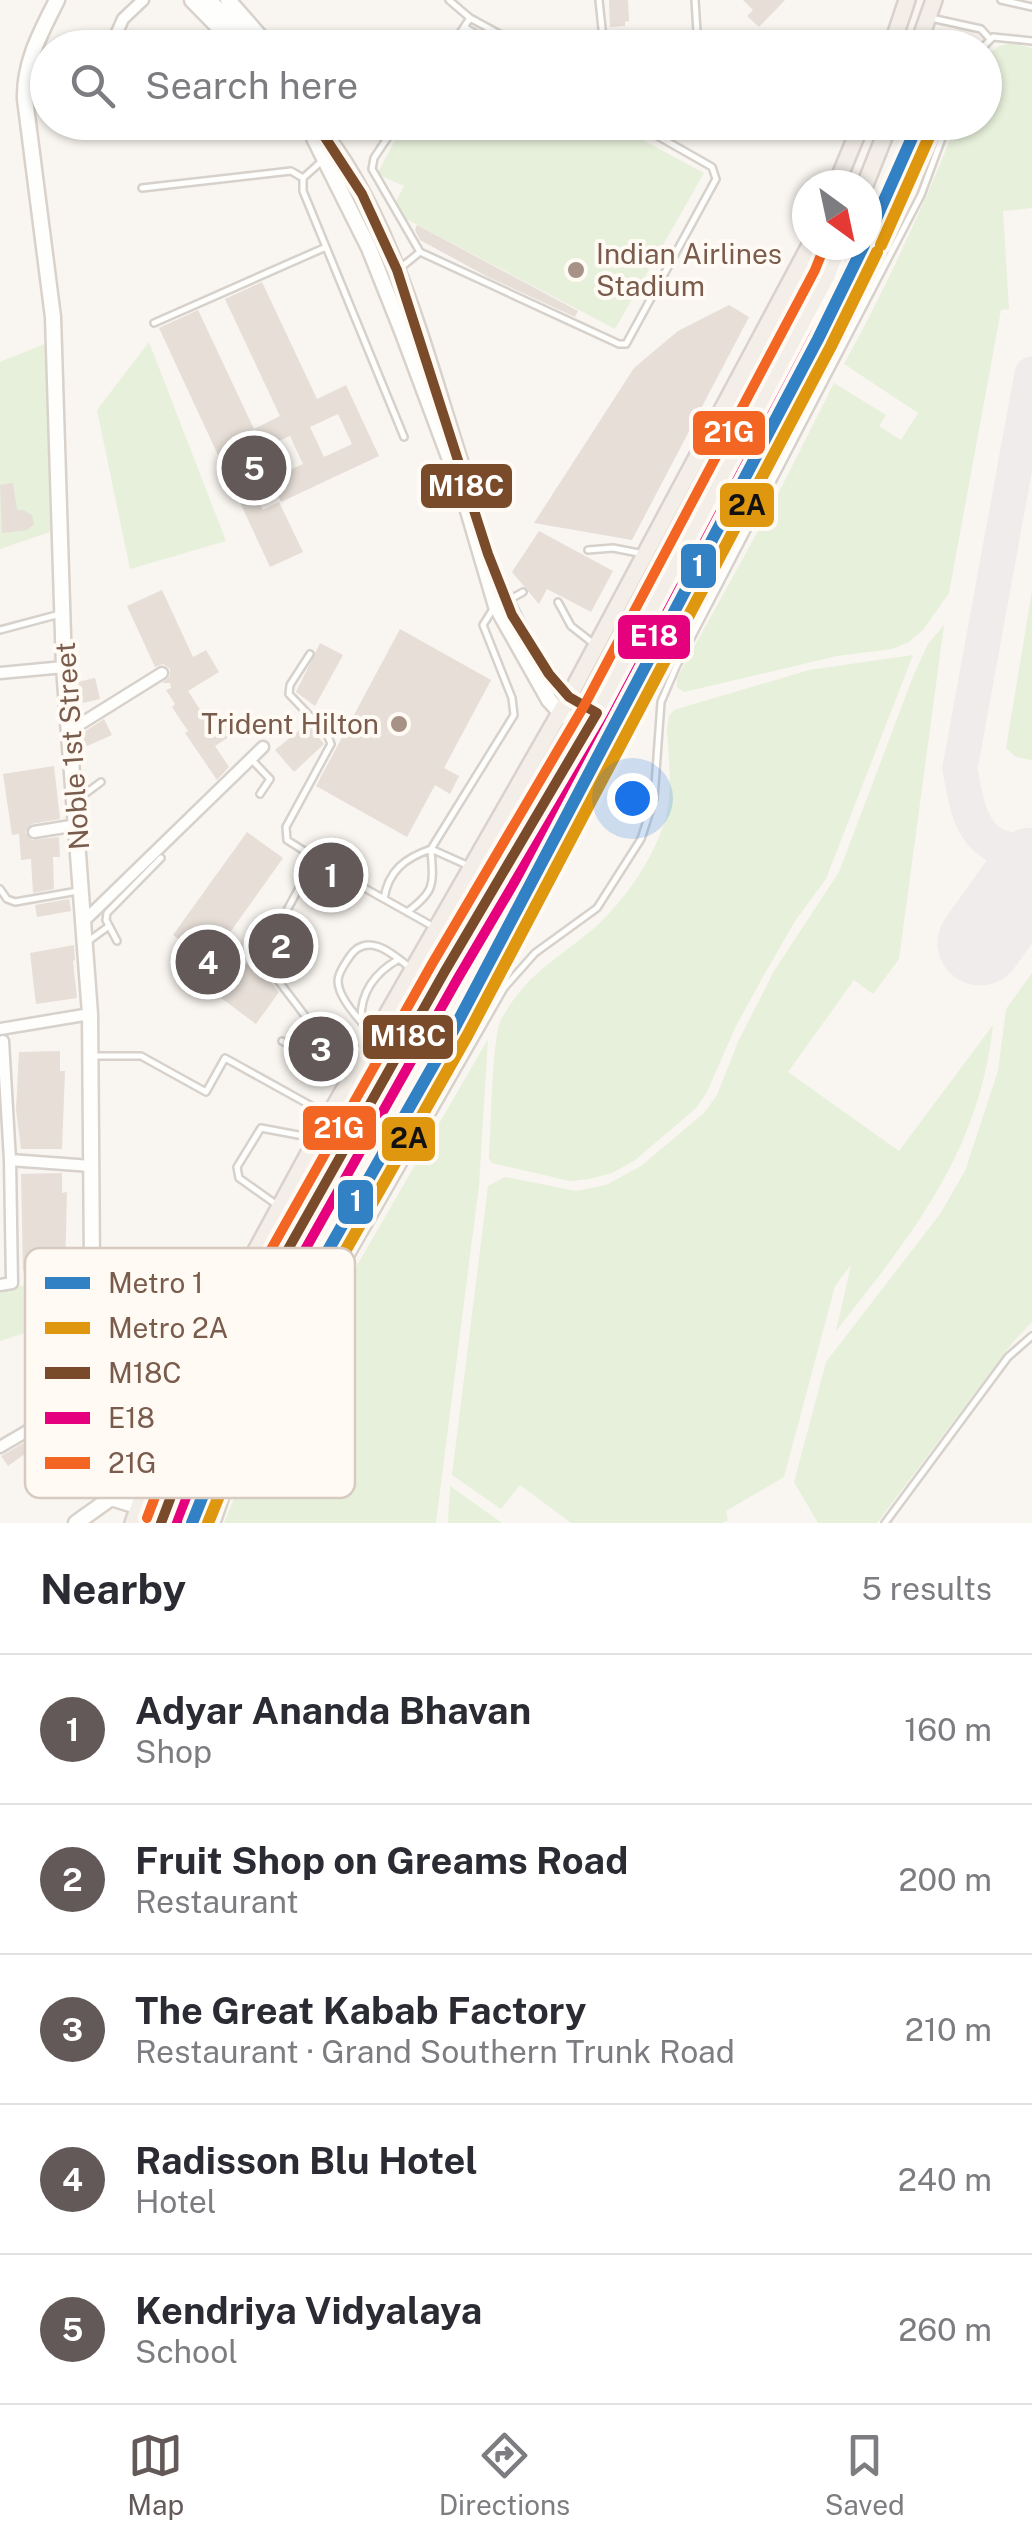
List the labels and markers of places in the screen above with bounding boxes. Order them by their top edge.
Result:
place label: Indian Airlines Stadium [596,237,782,302]
marker: Indian Airlines Stadium [565,259,587,281]
pin: 5 [222,430,286,506]
place label: Trident Hilton [201,707,379,740]
marker: Trident Hilton [388,713,410,735]
pin: 1 [298,838,364,912]
pin: 2 [248,908,314,984]
pin: 4 [176,924,240,1000]
pin: 3 [288,1012,354,1086]

